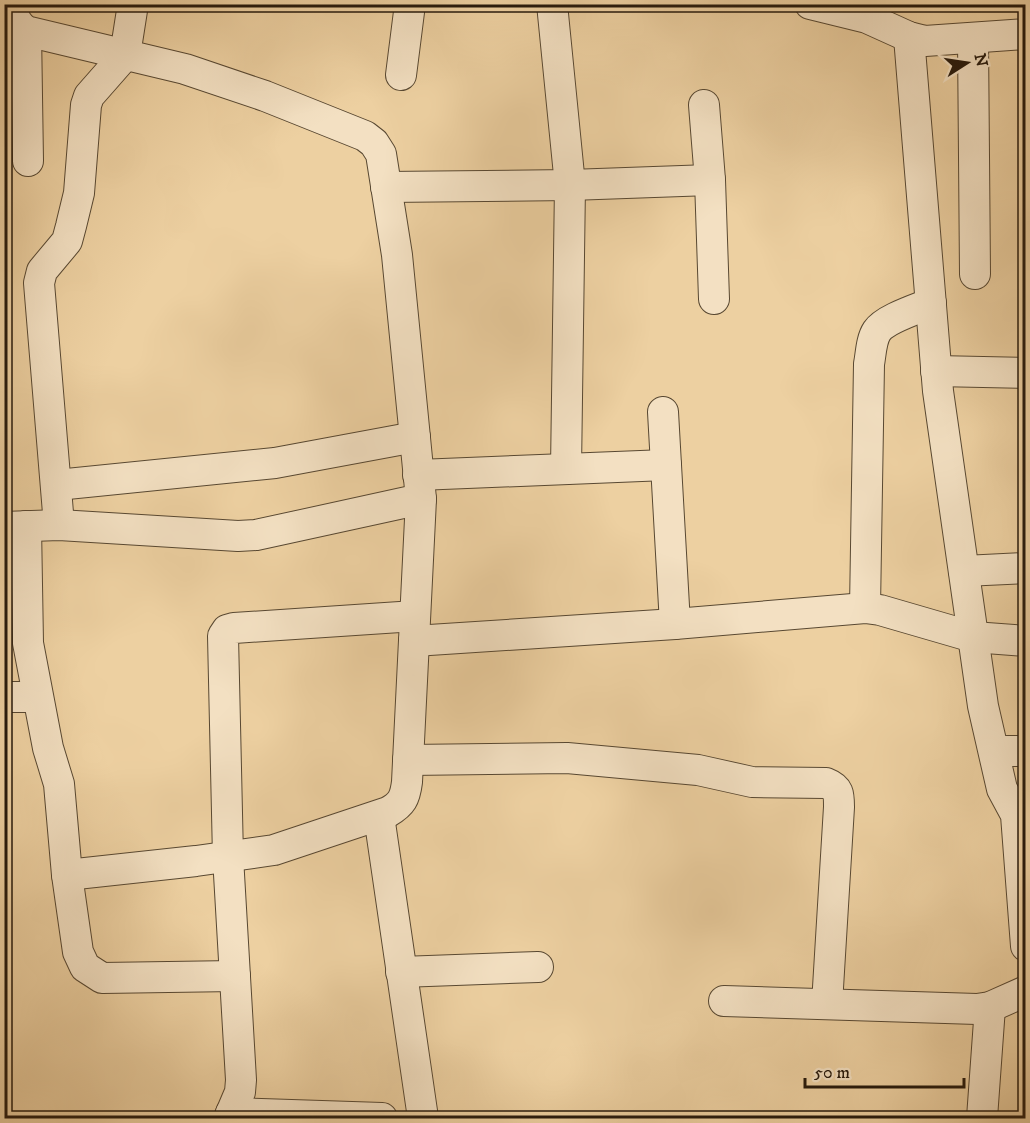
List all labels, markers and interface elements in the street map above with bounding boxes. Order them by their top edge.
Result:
north arrow [937,33,997,93]
text: N [970,52,992,69]
scale bar [805,1051,964,1089]
text: 50 m [814,1062,850,1084]

